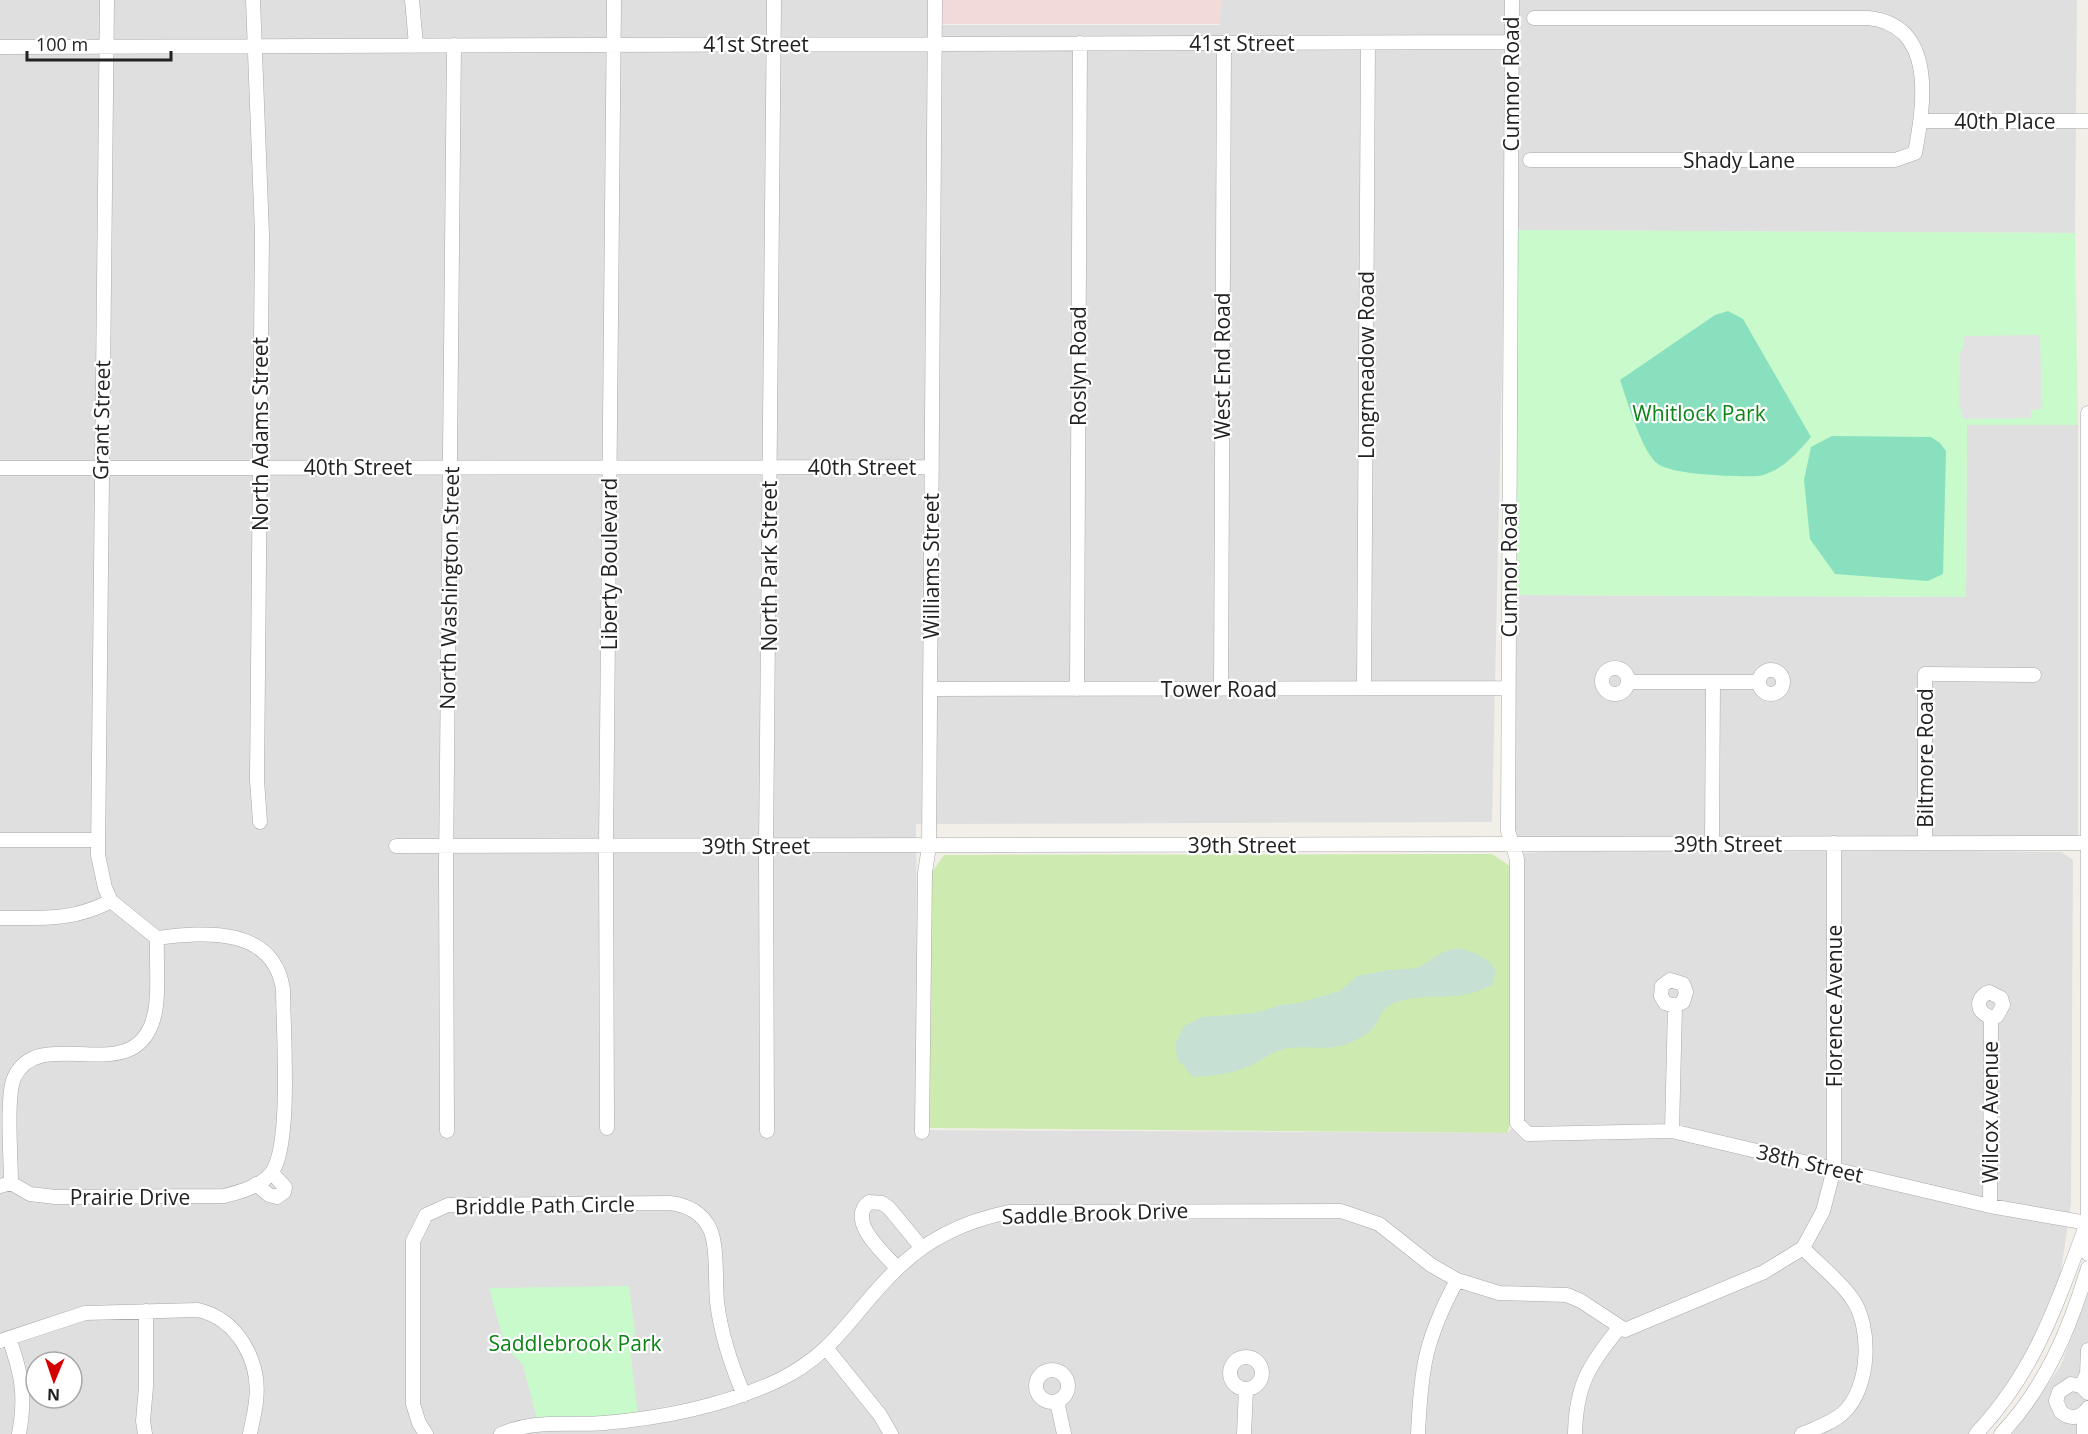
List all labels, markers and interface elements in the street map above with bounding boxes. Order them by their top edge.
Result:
street label: Cumnor Road [1497,16,1525,152]
scale bar [27,24,171,62]
street label: 41st Street [1189,29,1295,57]
street label: 41st Street [703,30,809,58]
text: 100 m [36,32,88,56]
street label: 40th Place [1954,107,2056,135]
street label: Shady Lane [1683,146,1795,174]
street label: Longmeadow Road [1352,271,1380,459]
street label: West End Road [1208,292,1236,440]
street label: Roslyn Road [1064,306,1092,426]
street label: North Adams Street [246,337,274,531]
street label: Grant Street [86,360,116,480]
park label: Whitlock Park [1632,399,1766,427]
street label: 40th Street [304,453,412,481]
street label: 40th Street [808,453,916,481]
street label: North Washington Street [433,466,465,710]
street label: Liberty Boulevard [595,478,623,650]
street label: North Park Street [755,481,783,651]
street label: Williams Street [917,493,945,639]
street label: Cumnor Road [1495,502,1523,638]
street label: Tower Road [1161,675,1277,703]
street label: Biltmore Road [1911,688,1939,828]
street label: 39th Street [1674,830,1782,858]
street label: 39th Street [1188,831,1296,859]
street label: 39th Street [702,832,810,860]
street label: Florence Avenue [1820,925,1848,1087]
street label: Wilcox Avenue [1976,1041,2004,1183]
street label: 38th Street [1754,1137,1866,1189]
street label: Prairie Drive [70,1183,190,1211]
street label: Briddle Path Circle [455,1189,635,1221]
street label: Saddle Brook Drive [1001,1196,1189,1230]
park label: Saddlebrook Park [488,1329,662,1357]
north arrow [24,1350,84,1410]
text: N [47,1384,60,1406]

